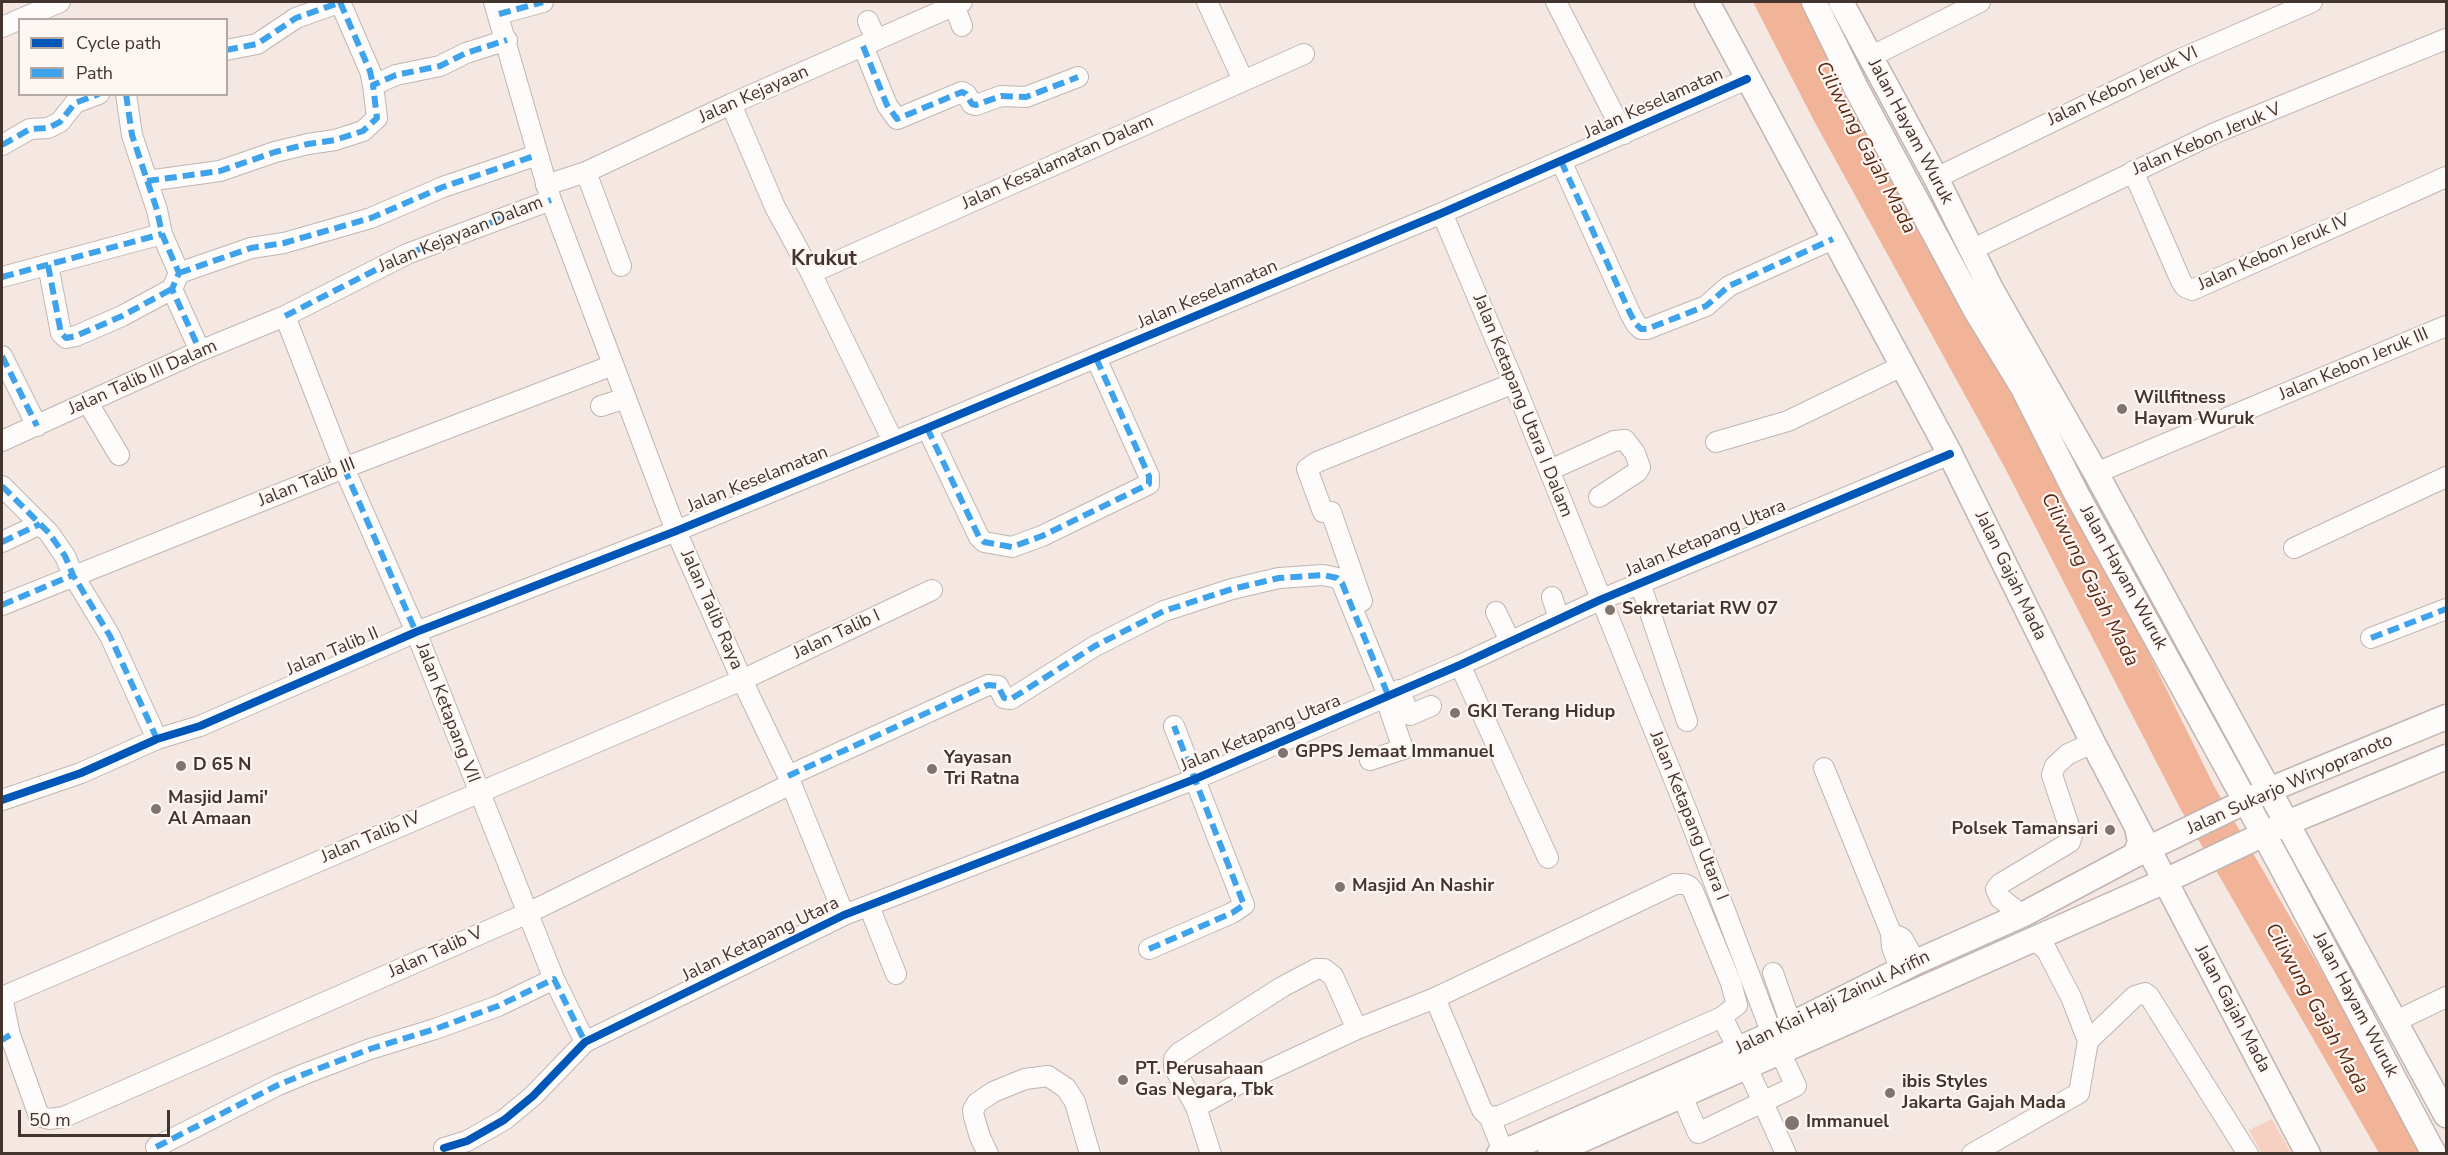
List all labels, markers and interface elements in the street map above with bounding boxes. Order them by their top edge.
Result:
legend [18,18,228,96]
text: Cycle path [76,31,161,55]
street label: Jalan Kebon Jeruk VI [2044,43,2202,131]
street label: Jalan Hayam Wuruk [1863,56,1957,208]
water label: Ciliwung Gajah Mada [1809,58,1921,238]
text: Path [76,61,113,85]
street label: Jalan Kejayaan [696,61,812,129]
street label: Jalan Keselamatan [1581,64,1727,144]
street label: Jalan Kebon Jeruk V [2130,99,2284,181]
street label: Jalan Kesalamatan Dalam [959,111,1157,215]
street label: Jalan Kejayaan Dalam [376,192,546,278]
street label: Jalan Kebon Jeruk IV [2195,210,2353,296]
district label: Krukut [791,247,857,273]
street label: Jalan Keselamatan [1135,256,1281,334]
street label: Jalan Ketapang Utara I Dalam [1467,291,1577,521]
street label: Jalan Kebon Jeruk III [2276,324,2432,406]
street label: Jalan Talib III Dalam [65,336,221,420]
place label: Willfitness Hayam Wuruk [2134,388,2254,430]
marker: Willfitness Hayam Wuruk [2115,402,2129,416]
street label: Jalan Keselamatan [684,442,832,518]
street label: Jalan Talib III [255,454,359,512]
water label: Ciliwung Gajah Mada [2035,489,2143,671]
street label: Jalan Ketapang Utara [1623,495,1789,583]
street label: Jalan Hayam Wuruk [2074,502,2172,654]
street label: Jalan Gajah Mada [1969,508,2051,644]
street label: Jalan Talib Raya [675,547,747,673]
place label: Sekretariat RW 07 [1622,599,1778,621]
marker: Sekretariat RW 07 [1603,603,1617,617]
street label: Jalan Talib I [790,605,884,665]
street label: Jalan Talib II [284,623,382,681]
street label: Jalan Ketapang VII [410,640,484,786]
street label: Jalan Ketapang Utara [1178,690,1344,778]
place label: GKI Terang Hidup [1467,702,1615,724]
marker: GKI Terang Hidup [1448,706,1462,720]
street label: Jalan Ketapang Utara I [1644,728,1732,904]
street label: Jalan Sukarjo Wiryopranoto [2184,730,2396,840]
place label: GPPS Jemaat Immanuel [1295,742,1494,764]
marker: GPPS Jemaat Immanuel [1276,746,1290,760]
place label: Yayasan Tri Ratna [944,748,1020,790]
place label: D 65 N [193,755,251,777]
marker: D 65 N [174,759,188,773]
marker: Yayasan Tri Ratna [925,762,939,776]
place label: Masjid Jami' Al Amaan [168,788,268,830]
marker: Masjid Jami' Al Amaan [149,802,163,816]
street label: Jalan Talib IV [318,807,424,869]
place label: Polsek Tamansari [1952,819,2098,841]
marker: Polsek Tamansari [2103,823,2117,837]
place label: Masjid An Nashir [1352,876,1494,898]
marker: Masjid An Nashir [1333,880,1347,894]
street label: Jalan Ketapang Utara [679,893,843,987]
water label: Ciliwung Gajah Mada [2259,919,2373,1099]
street label: Jalan Talib V [385,923,487,983]
street label: Jalan Hayam Wuruk [2308,929,2402,1081]
street label: Jalan Gajah Mada [2189,942,2275,1076]
street label: Jalan Kiai Haji Zainul Arifin [1732,946,1934,1060]
place label: PT. Perusahaan Gas Negara, Tbk [1135,1059,1273,1102]
place label: ibis Styles Jakarta Gajah Mada [1902,1072,2066,1114]
marker: PT. Perusahaan Gas Negara, Tbk [1116,1073,1130,1087]
marker: ibis Styles Jakarta Gajah Mada [1883,1086,1897,1100]
scale bar [21,1098,172,1136]
text: 50 m [29,1108,71,1132]
place label: Immanuel [1806,1112,1889,1134]
marker: Immanuel [1783,1114,1801,1132]

